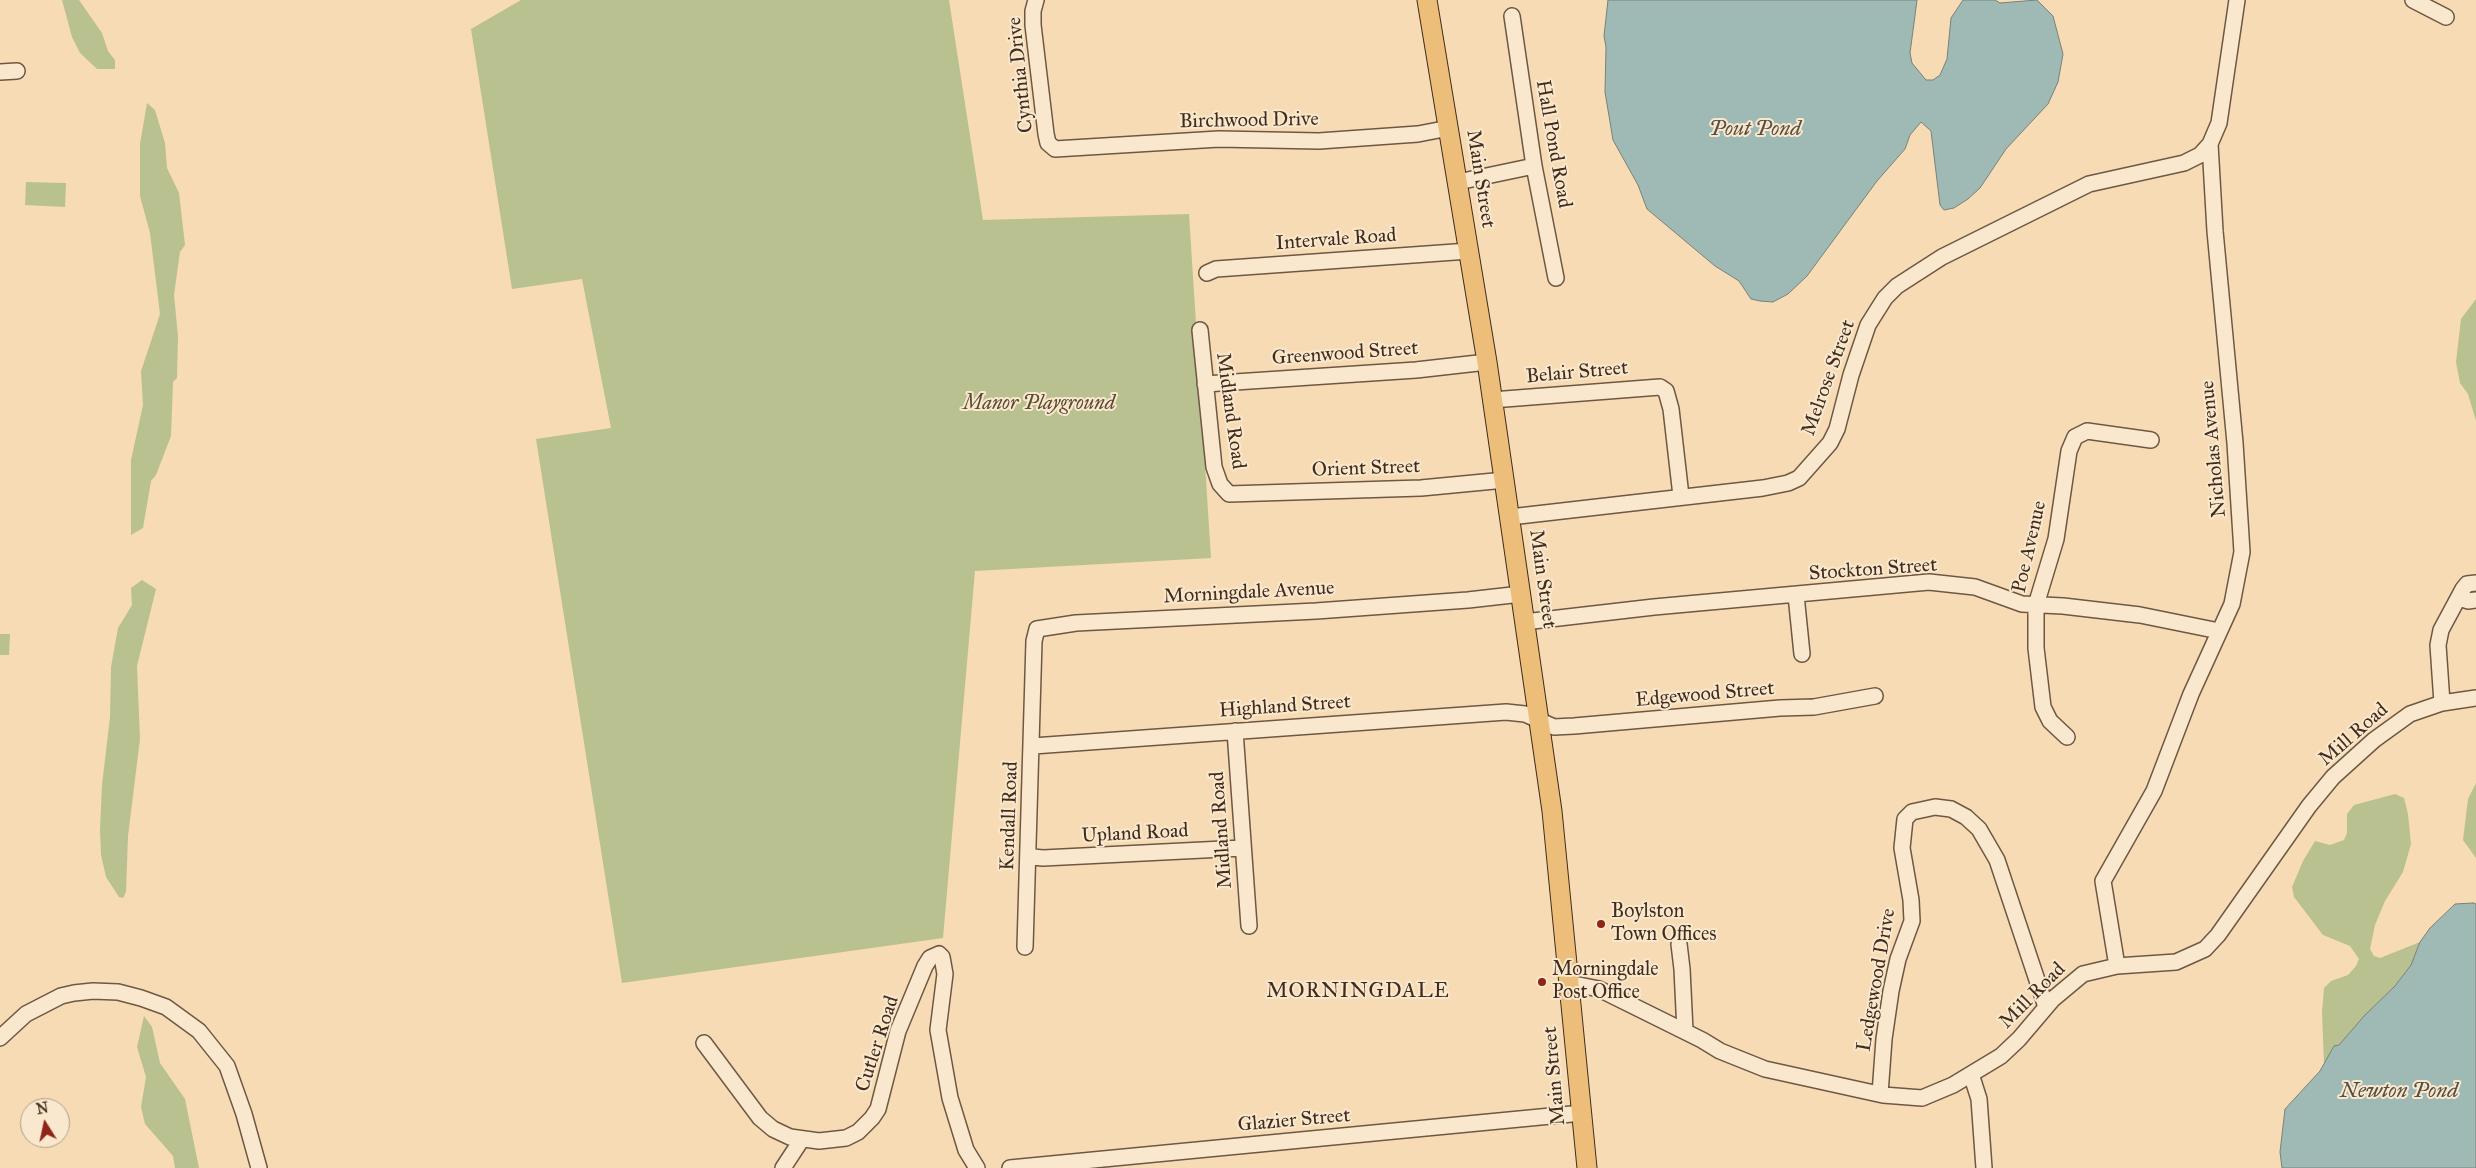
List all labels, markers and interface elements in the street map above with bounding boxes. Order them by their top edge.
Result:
street label: Cynthia Drive [1003,16,1039,134]
street label: Hall Pond Road [1530,78,1576,210]
street label: Birchwood Drive [1179,108,1319,134]
water label: Pout Pond [1709,117,1801,143]
street label: Main Street [1460,128,1500,230]
street label: Intervale Road [1275,224,1397,256]
street label: Melrose Street [1797,317,1861,439]
street label: Greenwood Street [1271,337,1419,371]
street label: Midland Road [1210,351,1250,471]
street label: Belair Street [1525,357,1629,389]
street label: Nicholas Avenue [2196,379,2232,519]
park label: Manor Playground [963,392,1115,416]
street label: Orient Street [1311,455,1421,483]
street label: Poe Avenue [2008,499,2052,595]
street label: Main Street [1523,528,1561,630]
street label: Stockton Street [1808,554,1938,586]
street label: Morningdale Avenue [1163,577,1335,609]
street label: Edgewood Street [1634,677,1776,713]
street label: Highland Street [1218,690,1352,724]
street label: Mill Road [2314,698,2394,772]
street label: Kendall Road [996,761,1024,871]
street label: Midland Road [1206,770,1238,890]
street label: Upland Road [1081,819,1189,849]
place label: Boylston Town Offices [1611,900,1717,947]
street label: Ledgewood Drive [1853,907,1901,1053]
marker: Boylston Town Offices [1595,918,1607,930]
place label: Morningdale Post Office [1552,958,1659,1005]
street label: Mill Road [1995,958,2071,1034]
marker: Morningdale Post Office [1536,976,1548,988]
district label: MORNINGDALE [1265,979,1451,1005]
street label: Cutler Road [851,993,905,1095]
street label: Main Street [1539,1025,1571,1127]
water label: Newton Pond [2340,1079,2458,1105]
north arrow [20,1098,70,1148]
text: N [35,1099,50,1118]
street label: Glazier Street [1237,1104,1351,1138]

